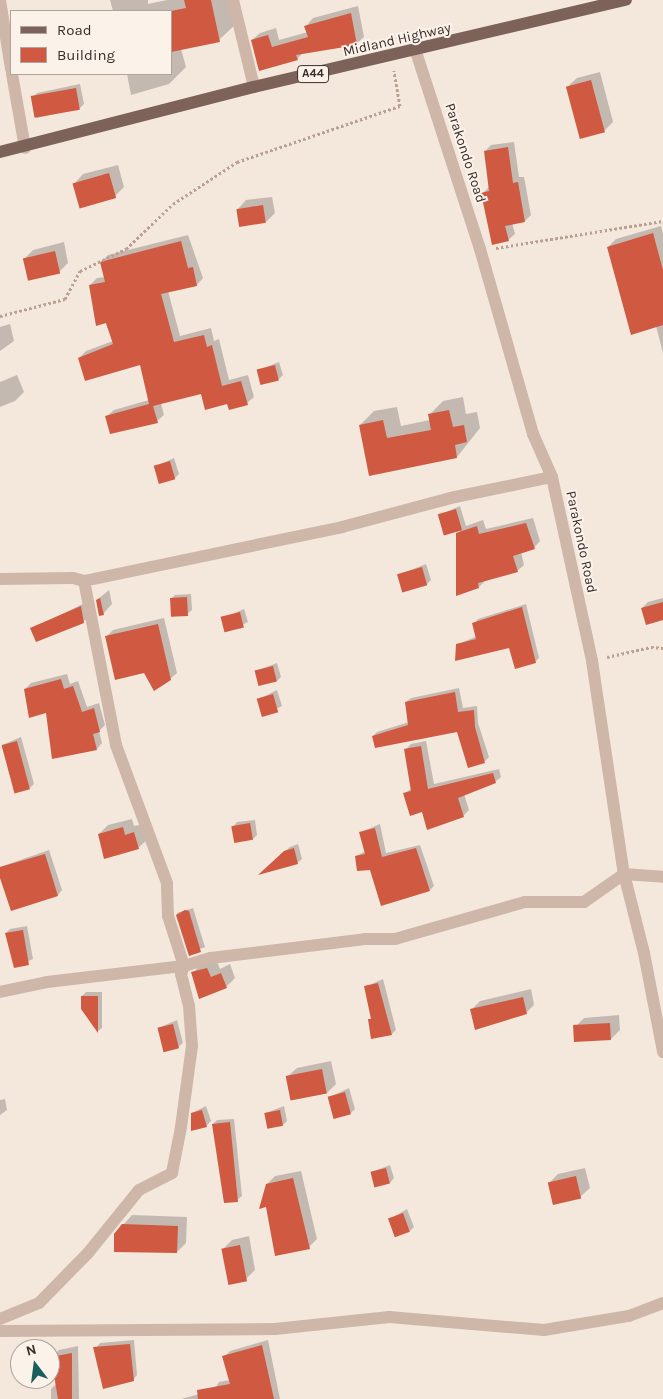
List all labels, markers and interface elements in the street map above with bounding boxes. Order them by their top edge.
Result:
legend [10,10,172,75]
street label: Midland Highway [341,19,453,61]
text: Road [57,21,92,39]
text: Building [57,46,115,64]
road number: A44 [297,64,329,84]
street label: Parakondo Road [441,101,489,205]
street label: Parakondo Road [562,490,600,594]
north arrow [10,1339,60,1389]
text: N [24,1340,38,1360]

